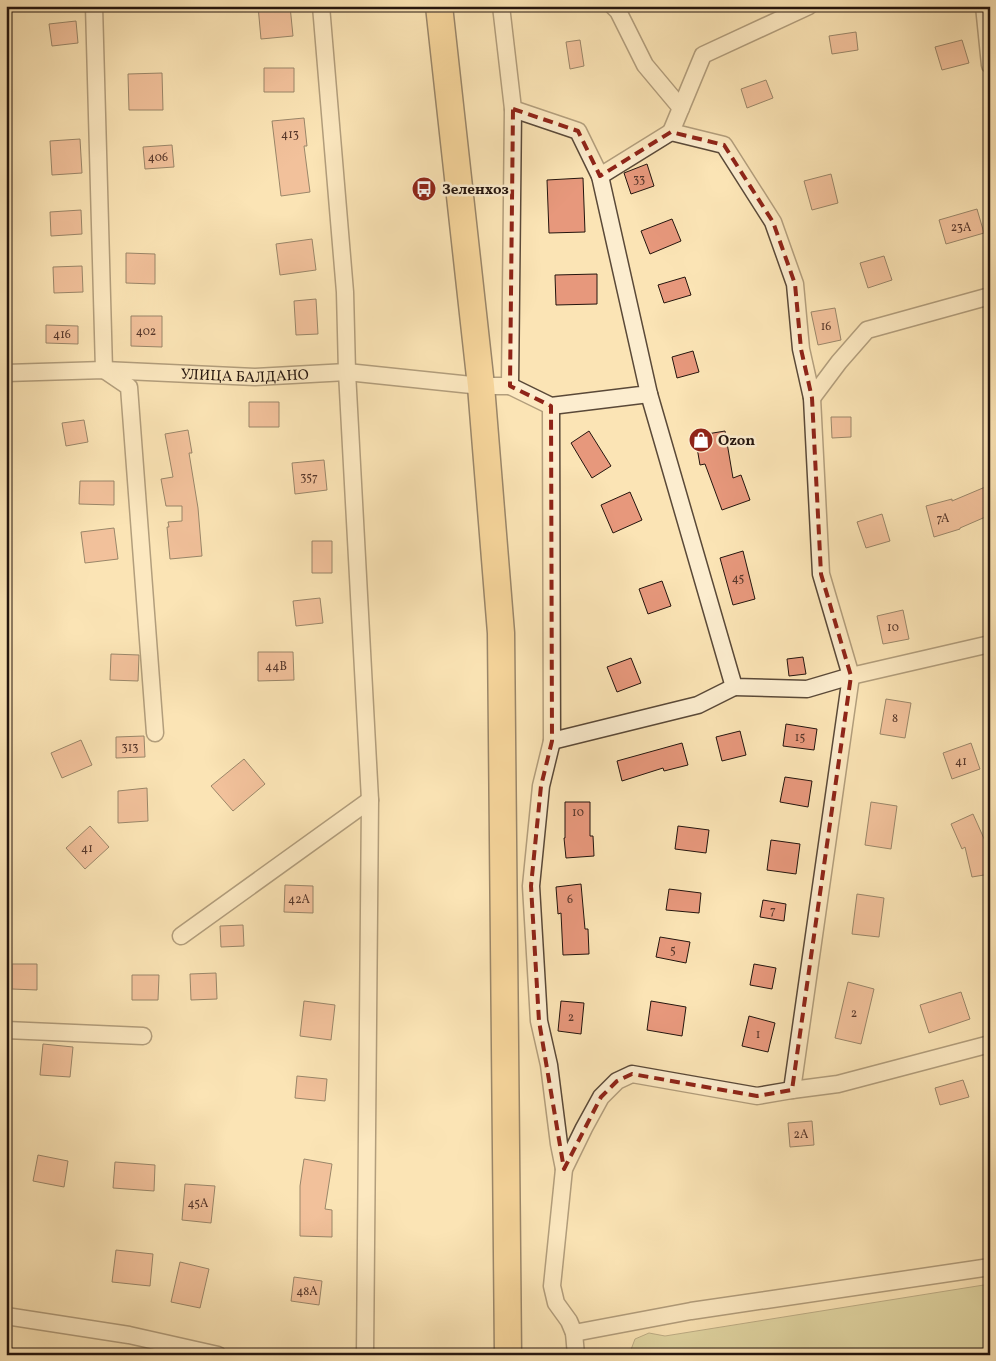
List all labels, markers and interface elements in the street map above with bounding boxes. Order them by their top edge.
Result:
house number: 413 [281,127,299,143]
house number: 406 [148,150,168,166]
house number: 33 [633,172,645,188]
bus stop icon: Зеленхоз [411,176,437,202]
place label: Зеленхоз [442,180,509,201]
house number: 23А [951,220,972,236]
house number: 16 [821,319,831,335]
house number: 402 [136,324,156,340]
house number: 416 [53,327,71,343]
street label: УЛИЦА БАЛДАНО [180,365,309,389]
shop icon: Ozon [688,427,714,453]
place label: Ozon [718,431,755,452]
house number: 357 [300,470,318,486]
house number: 7А [936,511,950,527]
house number: 45 [732,571,745,587]
house number: 10 [887,620,899,636]
house number: 44В [265,659,287,675]
house number: 8 [892,711,898,727]
house number: 15 [795,730,805,746]
house number: 313 [122,740,138,756]
house number: 41 [955,754,967,770]
house number: 10 [572,805,584,821]
house number: 41 [81,841,93,857]
house number: 42А [288,892,311,908]
house number: 6 [567,892,573,908]
house number: 7 [770,903,776,919]
house number: 5 [670,943,676,959]
house number: 2 [851,1006,857,1022]
house number: 2 [568,1010,574,1026]
house number: 1 [756,1027,760,1043]
house number: 2А [794,1127,809,1143]
house number: 45А [187,1196,209,1212]
house number: 48А [296,1284,318,1300]

